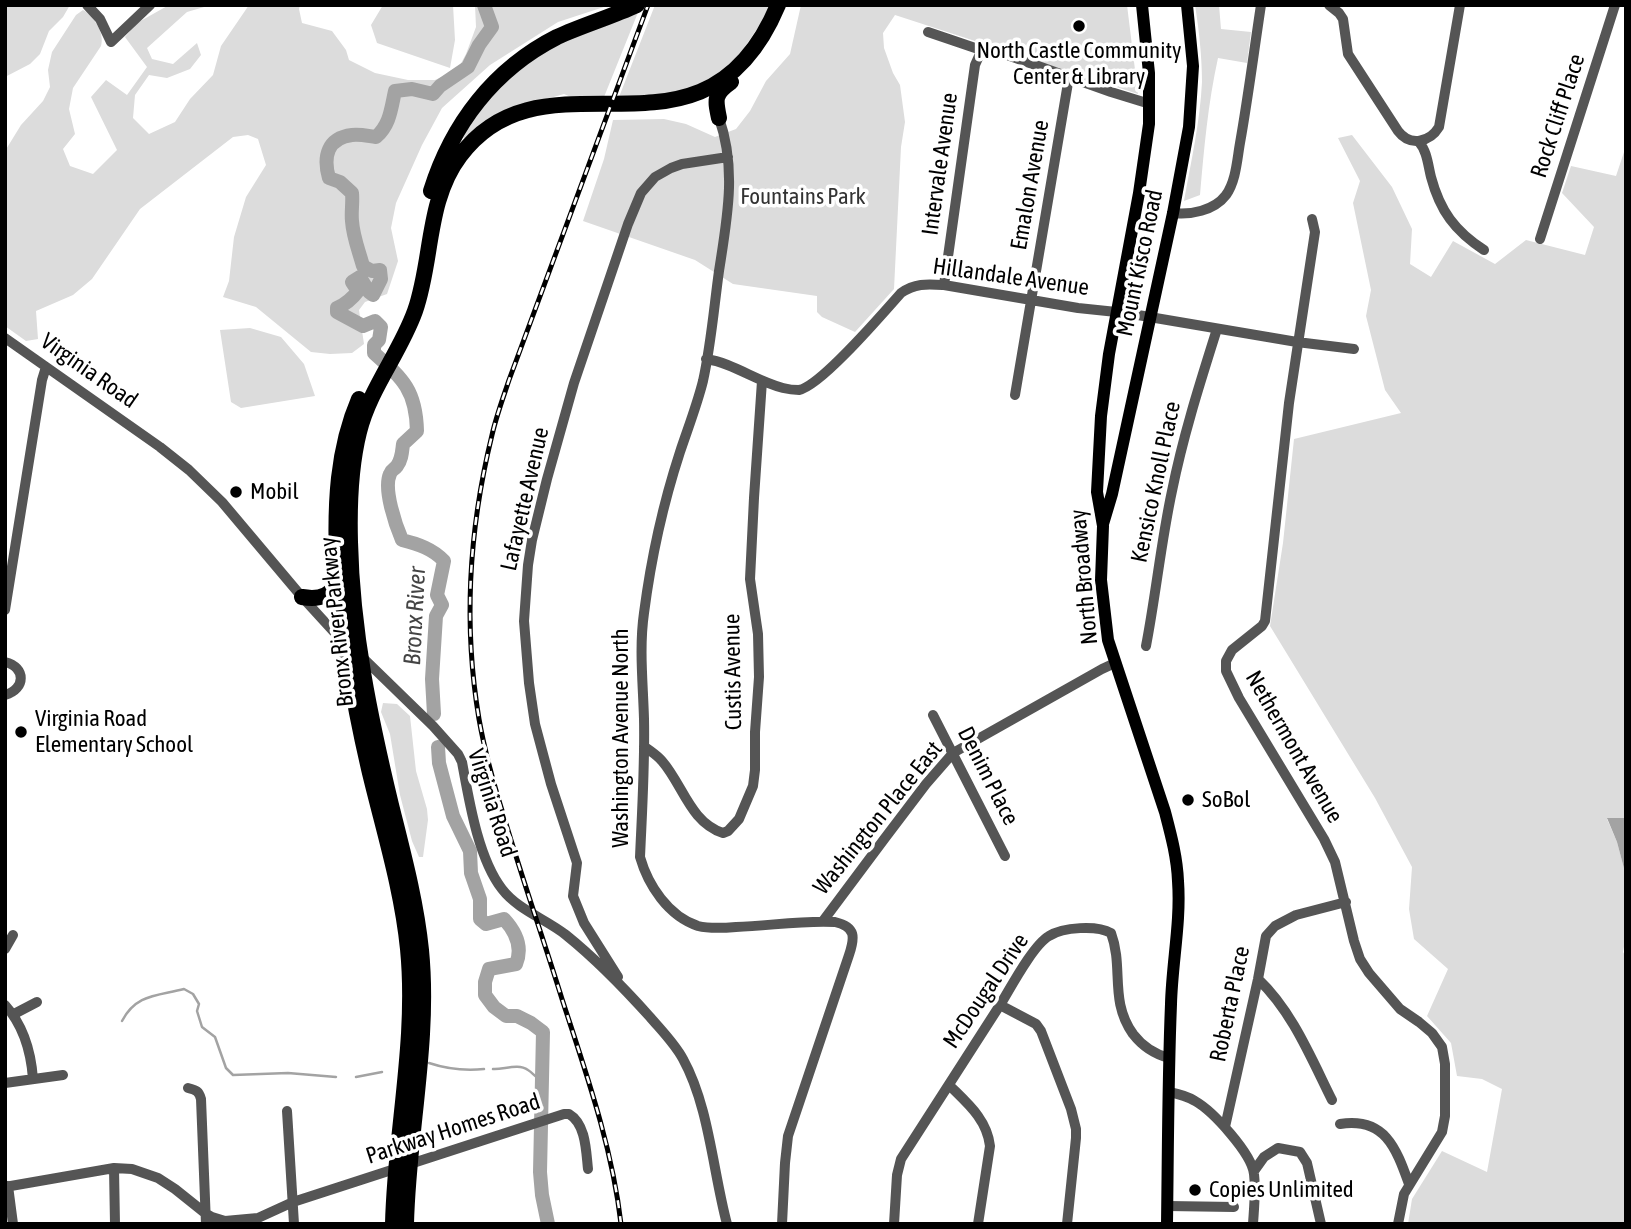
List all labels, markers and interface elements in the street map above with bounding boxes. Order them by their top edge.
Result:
marker: North Castle Community Center & Library [1071,18,1087,34]
place label: North Castle Community Center & Library [976,37,1182,91]
street label: Rock Cliff Place [1525,51,1591,181]
street label: Intervale Avenue [916,91,964,237]
street label: Emalon Avenue [1005,118,1055,252]
park label: Fountains Park [740,183,866,211]
street label: Mount Kisco Road [1111,187,1169,339]
street label: Hillandale Avenue [931,252,1091,302]
street label: Virginia Road [35,328,143,414]
street label: Kensico Knoll Place [1125,399,1187,565]
street label: Lafayette Avenue [495,424,555,574]
place label: Mobil [250,478,299,506]
marker: Mobil [228,484,244,500]
street label: North Broadway [1064,508,1104,646]
street label: Bronx River Parkway [314,536,360,708]
water label: Bronx River [398,566,432,666]
street label: Custis Avenue [718,614,748,730]
street label: Washington Avenue North [607,628,635,848]
street label: Nethermont Avenue [1239,666,1349,828]
place label: Virginia Road Elementary School [35,705,193,759]
street label: Denim Place [952,722,1024,830]
marker: Virginia Road Elementary School [13,724,29,740]
street label: Washington Place East [808,736,948,900]
street label: Virginia Road [462,745,522,861]
place label: SoBol [1202,786,1250,814]
marker: SoBol [1180,792,1196,808]
street label: McDougal Drive [937,928,1035,1054]
street label: Roberta Place [1204,944,1256,1064]
street label: Parkway Homes Road [362,1088,544,1170]
place label: Copies Unlimited [1209,1176,1354,1204]
marker: Copies Unlimited [1187,1182,1203,1198]

